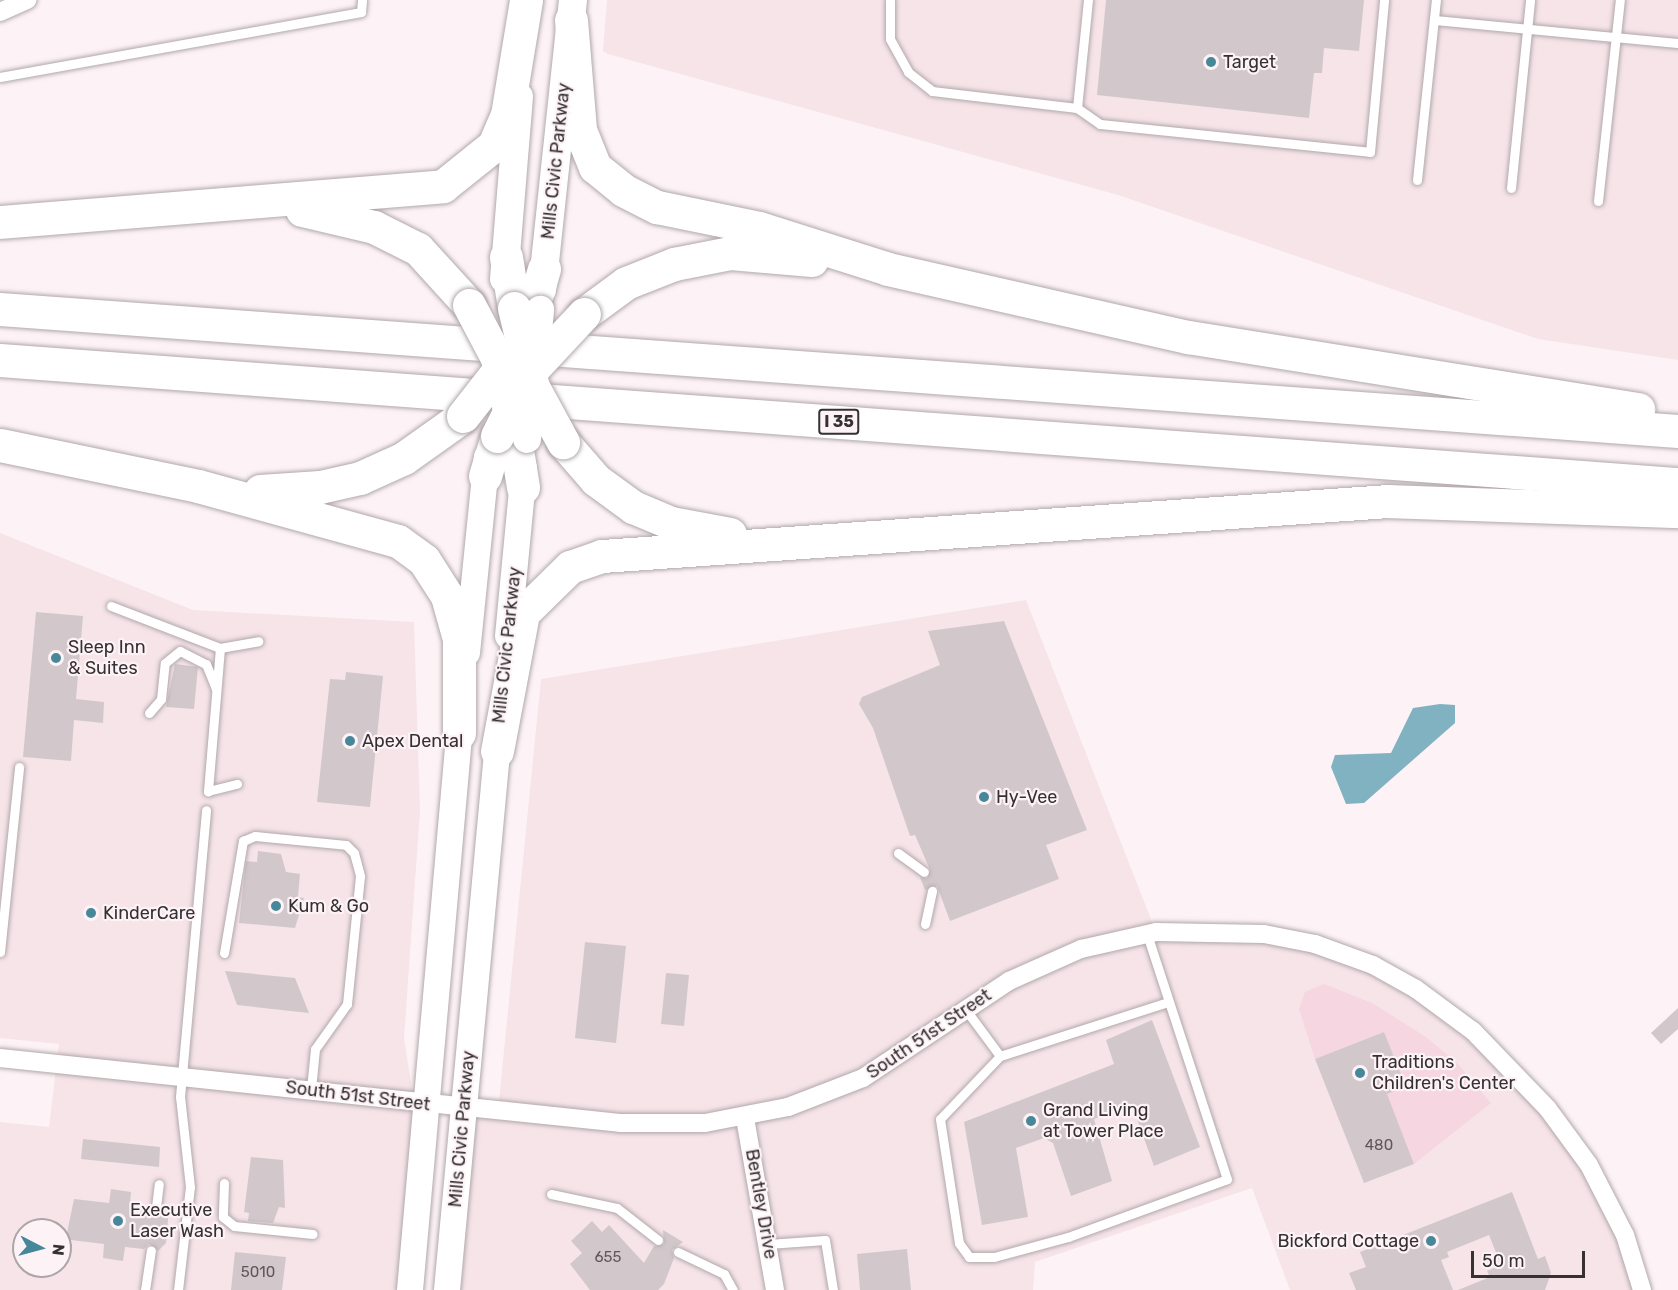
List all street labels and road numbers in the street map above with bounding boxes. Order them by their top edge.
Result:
street label: Mills Civic Parkway [537,82,575,240]
road number: I 35 [818,409,860,435]
street label: Mills Civic Parkway [488,566,526,724]
street label: South 51st Street [863,984,995,1084]
street label: Mills Civic Parkway [444,1050,480,1208]
street label: South 51st Street [284,1076,432,1116]
street label: Bentley Drive [741,1147,781,1261]

